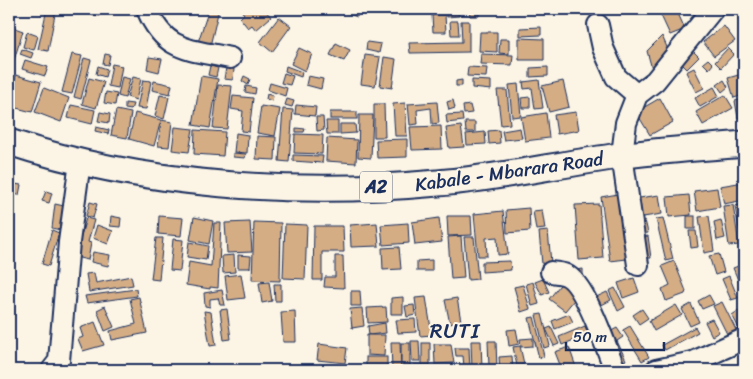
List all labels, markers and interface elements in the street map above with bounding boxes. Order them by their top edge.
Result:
street label: Kabale - Mbarara Road [413,142,607,201]
road number: A2 [360,172,392,202]
district label: RUTI [430,312,481,350]
scale bar [566,319,663,351]
text: 50 m [573,324,608,350]

